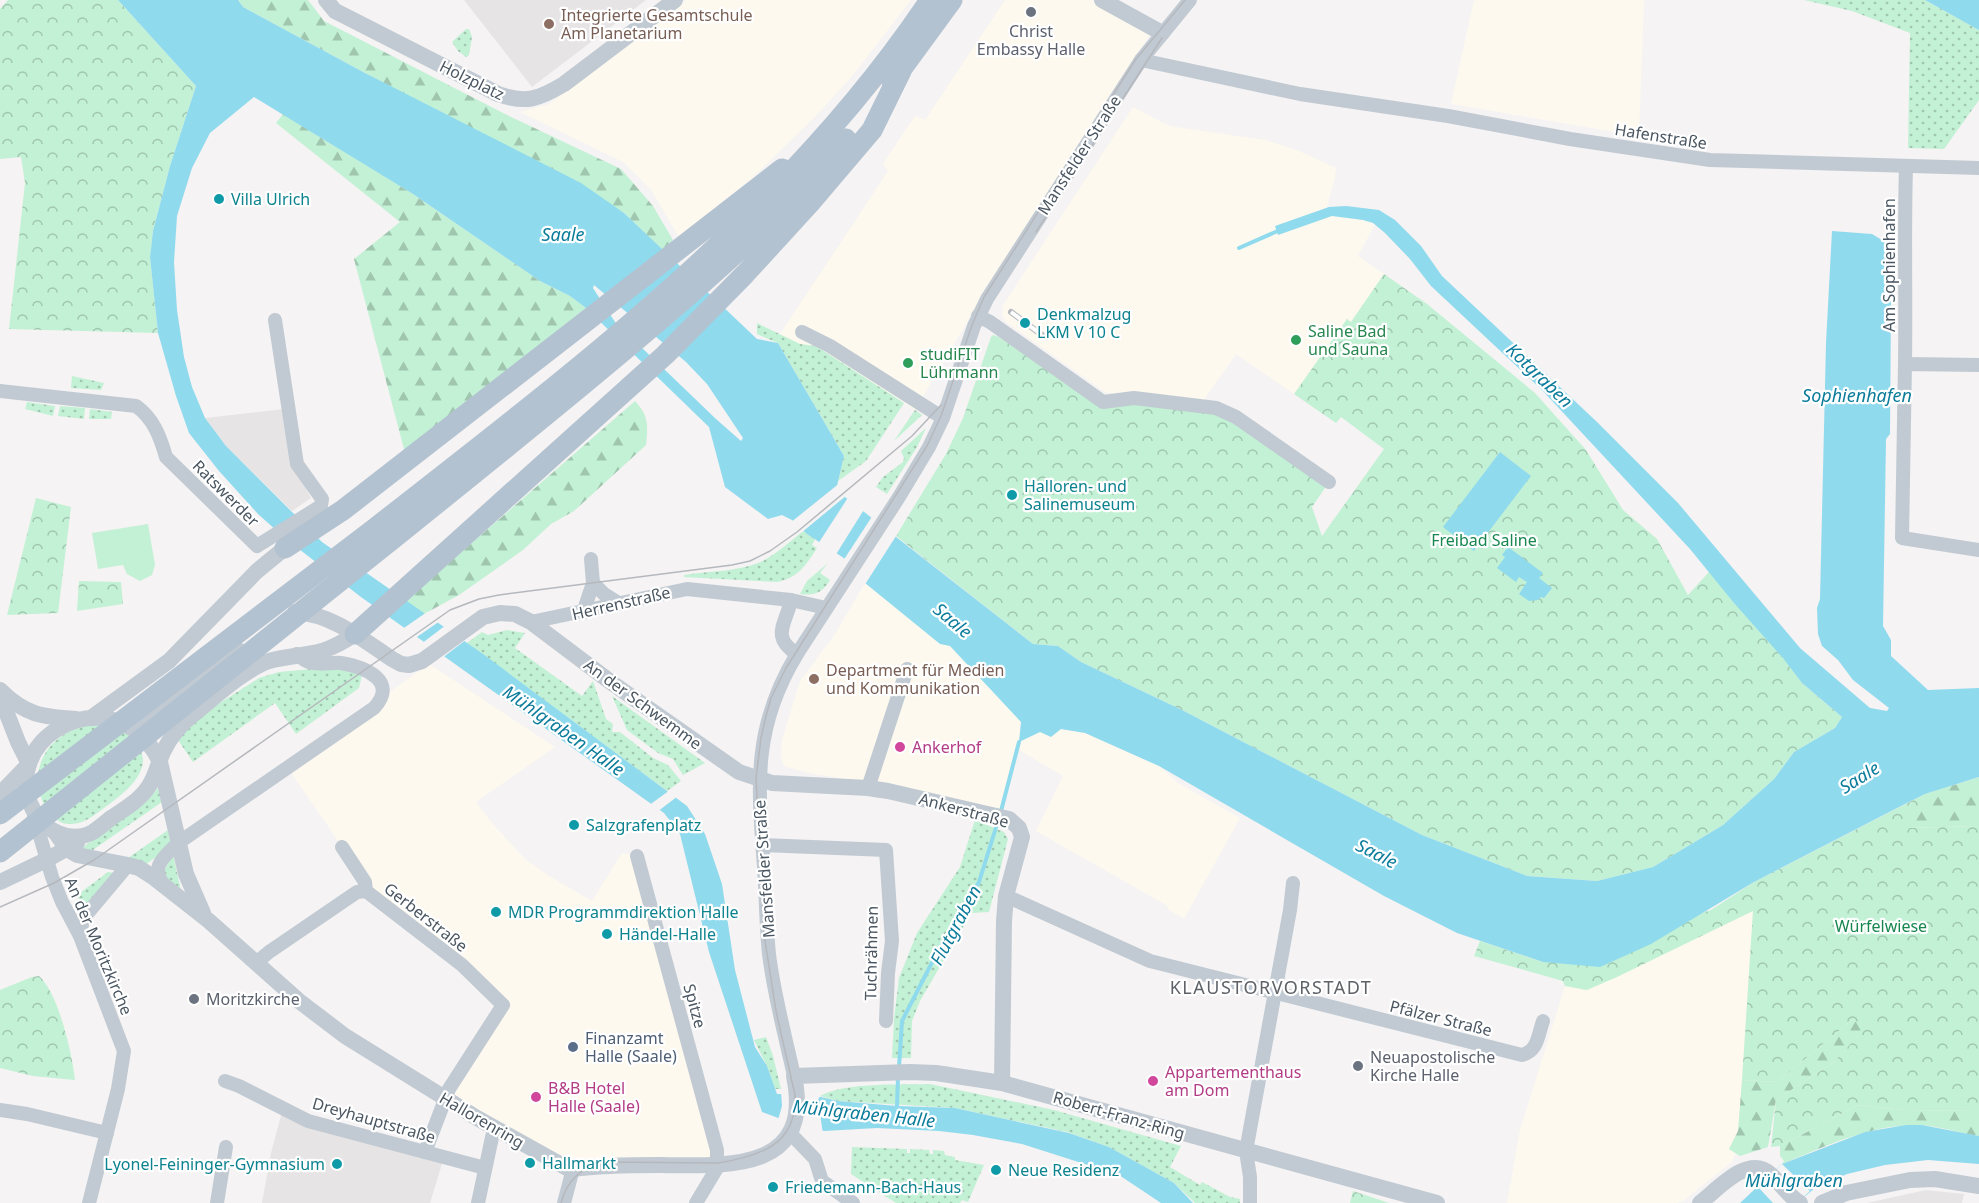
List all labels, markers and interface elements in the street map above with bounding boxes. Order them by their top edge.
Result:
place label: Integrierte Gesamtschule Am Planetarium [561,4,753,44]
marker: Christ Embassy Halle [1024,5,1038,19]
marker: Integrierte Gesamtschule Am Planetarium [542,17,556,31]
place label: Christ Embassy Halle [977,20,1085,60]
street label: Holzplatz [436,55,508,105]
street label: Mansfelder Straße [1032,91,1126,219]
street label: Hafenstraße [1613,118,1709,154]
place label: Villa Ulrich [231,188,310,210]
marker: Villa Ulrich [212,192,226,206]
street label: Am Sophienhafen [1878,198,1900,332]
water label: Saale [541,222,585,246]
place label: Denkmalzug LKM V 10 C [1037,303,1131,343]
marker: Denkmalzug LKM V 10 C [1018,316,1032,330]
place label: Saline Bad und Sauna [1308,320,1388,360]
marker: Saline Bad und Sauna [1289,333,1303,347]
water label: Kotgraben [1502,337,1578,413]
place label: studiFIT Lührmann [920,343,998,383]
marker: studiFIT Lührmann [901,356,915,370]
water label: Sophienhafen [1802,383,1912,407]
street label: Ratswerder [188,455,264,531]
place label: Halloren- und Salinemuseum [1024,475,1135,515]
marker: Halloren- und Salinemuseum [1005,488,1019,502]
park label: Freibad Saline [1431,529,1537,551]
street label: Herrenstraße [570,581,672,625]
water label: Saale [929,597,977,643]
street label: An der Schwemme [580,654,706,754]
place label: Department für Medien und Kommunikation [826,659,1004,699]
marker: Department für Medien und Kommunikation [807,672,821,686]
water label: Mühlgraben Halle [498,679,630,781]
place label: Ankerhof [912,736,983,758]
marker: Ankerhof [893,740,907,754]
water label: Saale [1834,755,1884,799]
street label: Ankerstraße [917,787,1011,833]
street label: Mansfelder Straße [748,799,780,939]
place label: Salzgrafenplatz [586,814,701,836]
marker: Salzgrafenplatz [567,818,581,832]
water label: Saale [1352,833,1402,873]
street label: An der Moritzkirche [60,874,138,1018]
street label: Gerberstraße [380,877,472,957]
water label: Flutgraben [924,881,986,969]
place label: MDR Programmdirektion Halle [508,901,739,923]
marker: MDR Programmdirektion Halle [489,905,503,919]
street label: Tuchrähmen [859,906,883,1000]
park label: Würfelwiese [1835,915,1927,937]
place label: Händel-Halle [619,923,716,945]
marker: Händel-Halle [600,927,614,941]
district label: KLAUSTORVORSTADT [1170,975,1372,999]
street label: Spitze [679,981,711,1031]
place label: Moritzkirche [206,988,300,1010]
marker: Moritzkirche [187,992,201,1006]
street label: Pfälzer Straße [1388,995,1494,1041]
place label: Finanzamt Halle (Saale) [585,1027,677,1067]
marker: Finanzamt Halle (Saale) [566,1040,580,1054]
place label: Neuapostolische Kirche Halle [1370,1046,1495,1086]
marker: Neuapostolische Kirche Halle [1351,1059,1365,1073]
place label: Appartementhaus am Dom [1165,1061,1301,1101]
marker: Appartementhaus am Dom [1146,1074,1160,1088]
place label: B&B Hotel Halle (Saale) [548,1077,640,1117]
street label: Robert-Franz-Ring [1051,1086,1187,1144]
street label: Hallorenring [436,1087,528,1153]
marker: B&B Hotel Halle (Saale) [529,1090,543,1104]
street label: Dreyhauptstraße [310,1092,438,1148]
water label: Mühlgraben Halle [791,1094,937,1132]
place label: Hallmarkt [542,1152,616,1174]
place label: Lyonel-Feininger-Gymnasium [104,1153,325,1175]
marker: Hallmarkt [523,1156,537,1170]
marker: Lyonel-Feininger-Gymnasium [330,1157,344,1171]
place label: Neue Residenz [1008,1159,1119,1181]
marker: Neue Residenz [989,1163,1003,1177]
water label: Mühlgraben [1745,1168,1843,1192]
place label: Friedemann-Bach-Haus [785,1176,961,1198]
marker: Friedemann-Bach-Haus [766,1180,780,1194]

